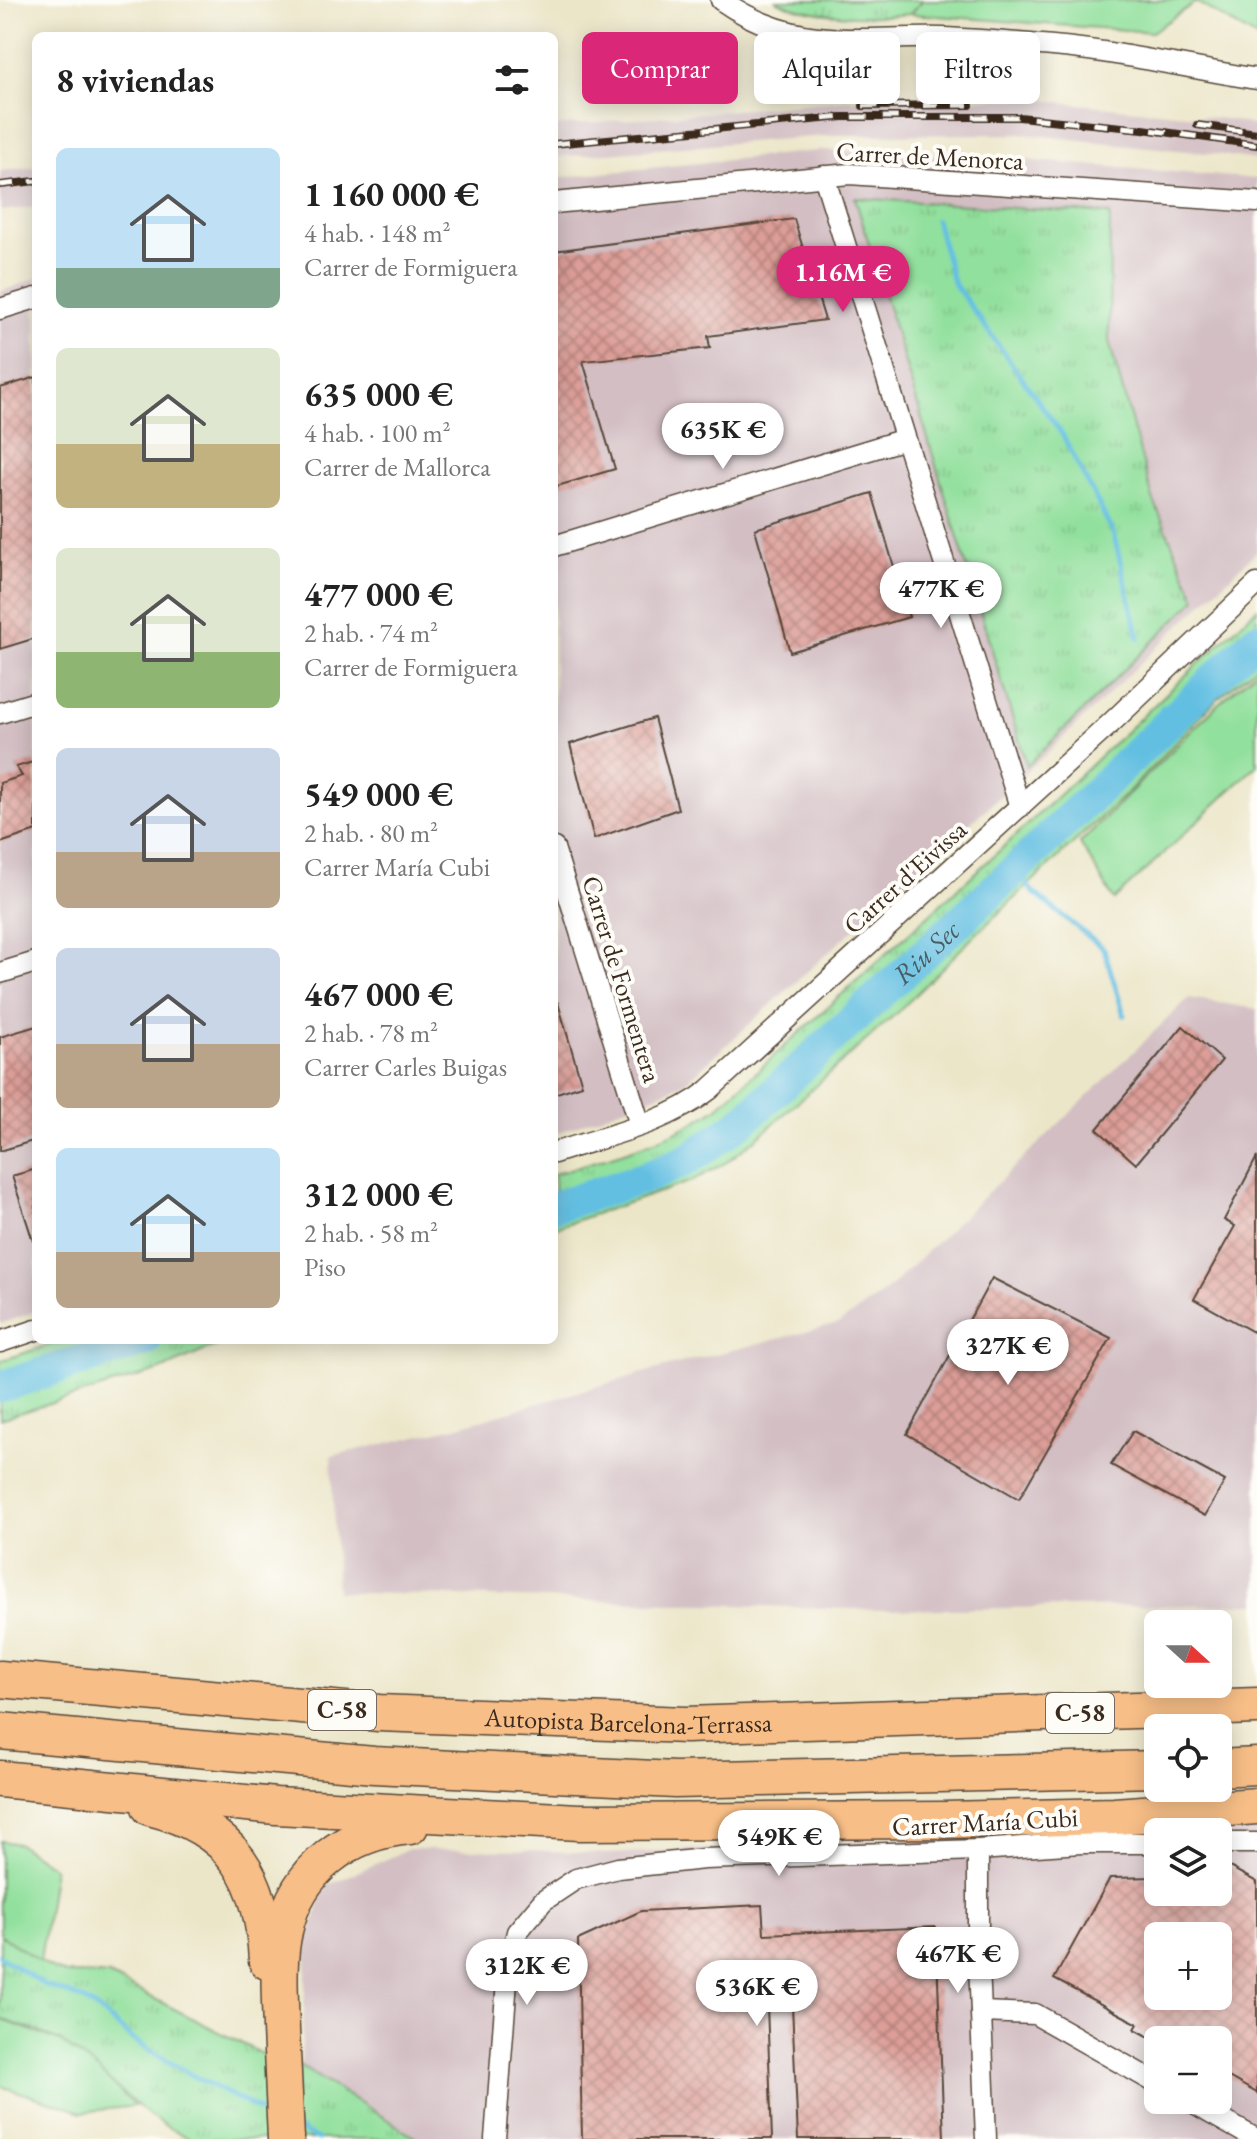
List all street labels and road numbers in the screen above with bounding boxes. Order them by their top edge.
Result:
street label: Carrer de Menorca [835,134,1025,178]
street label: Carrer d'Eivissa [836,812,974,941]
street label: Carrer de Formentera [574,872,670,1087]
road number: C-58 [308,1690,376,1730]
road number: C-58 [1046,1693,1114,1733]
street label: Autopista Barcelona-Terrassa [483,1700,773,1742]
street label: Carrer María Cubi [891,1800,1079,1844]

